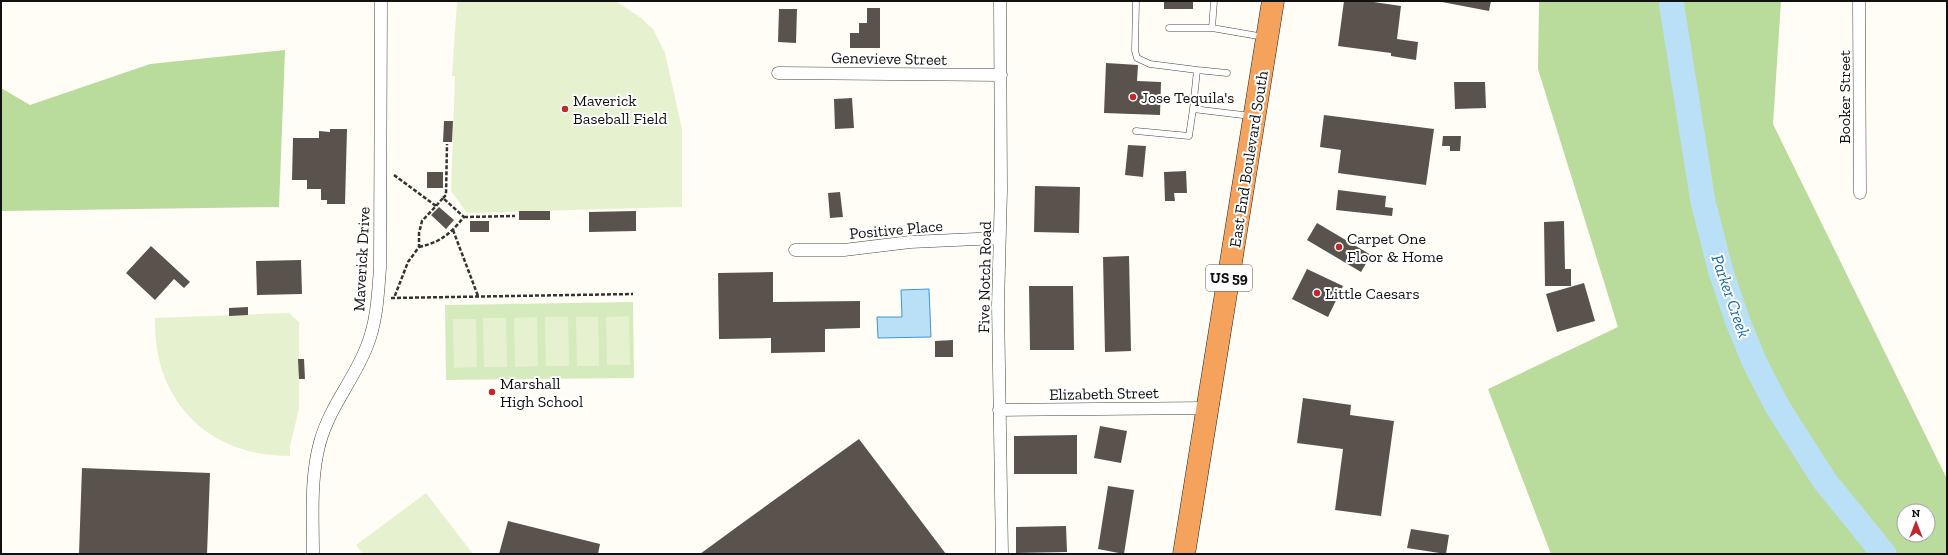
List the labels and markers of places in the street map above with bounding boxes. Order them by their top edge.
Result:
place label: Jose Tequila's [1141,88,1234,107]
place label: Maverick Baseball Field [573,91,668,128]
marker: Jose Tequila's [1128,92,1138,102]
marker: Maverick Baseball Field [560,104,570,114]
place label: Carpet One Floor & Home [1347,229,1443,266]
marker: Carpet One Floor & Home [1334,242,1344,252]
place label: Little Caesars [1325,284,1420,303]
marker: Little Caesars [1312,288,1322,298]
place label: Marshall High School [500,374,583,411]
marker: Marshall High School [487,387,497,397]

